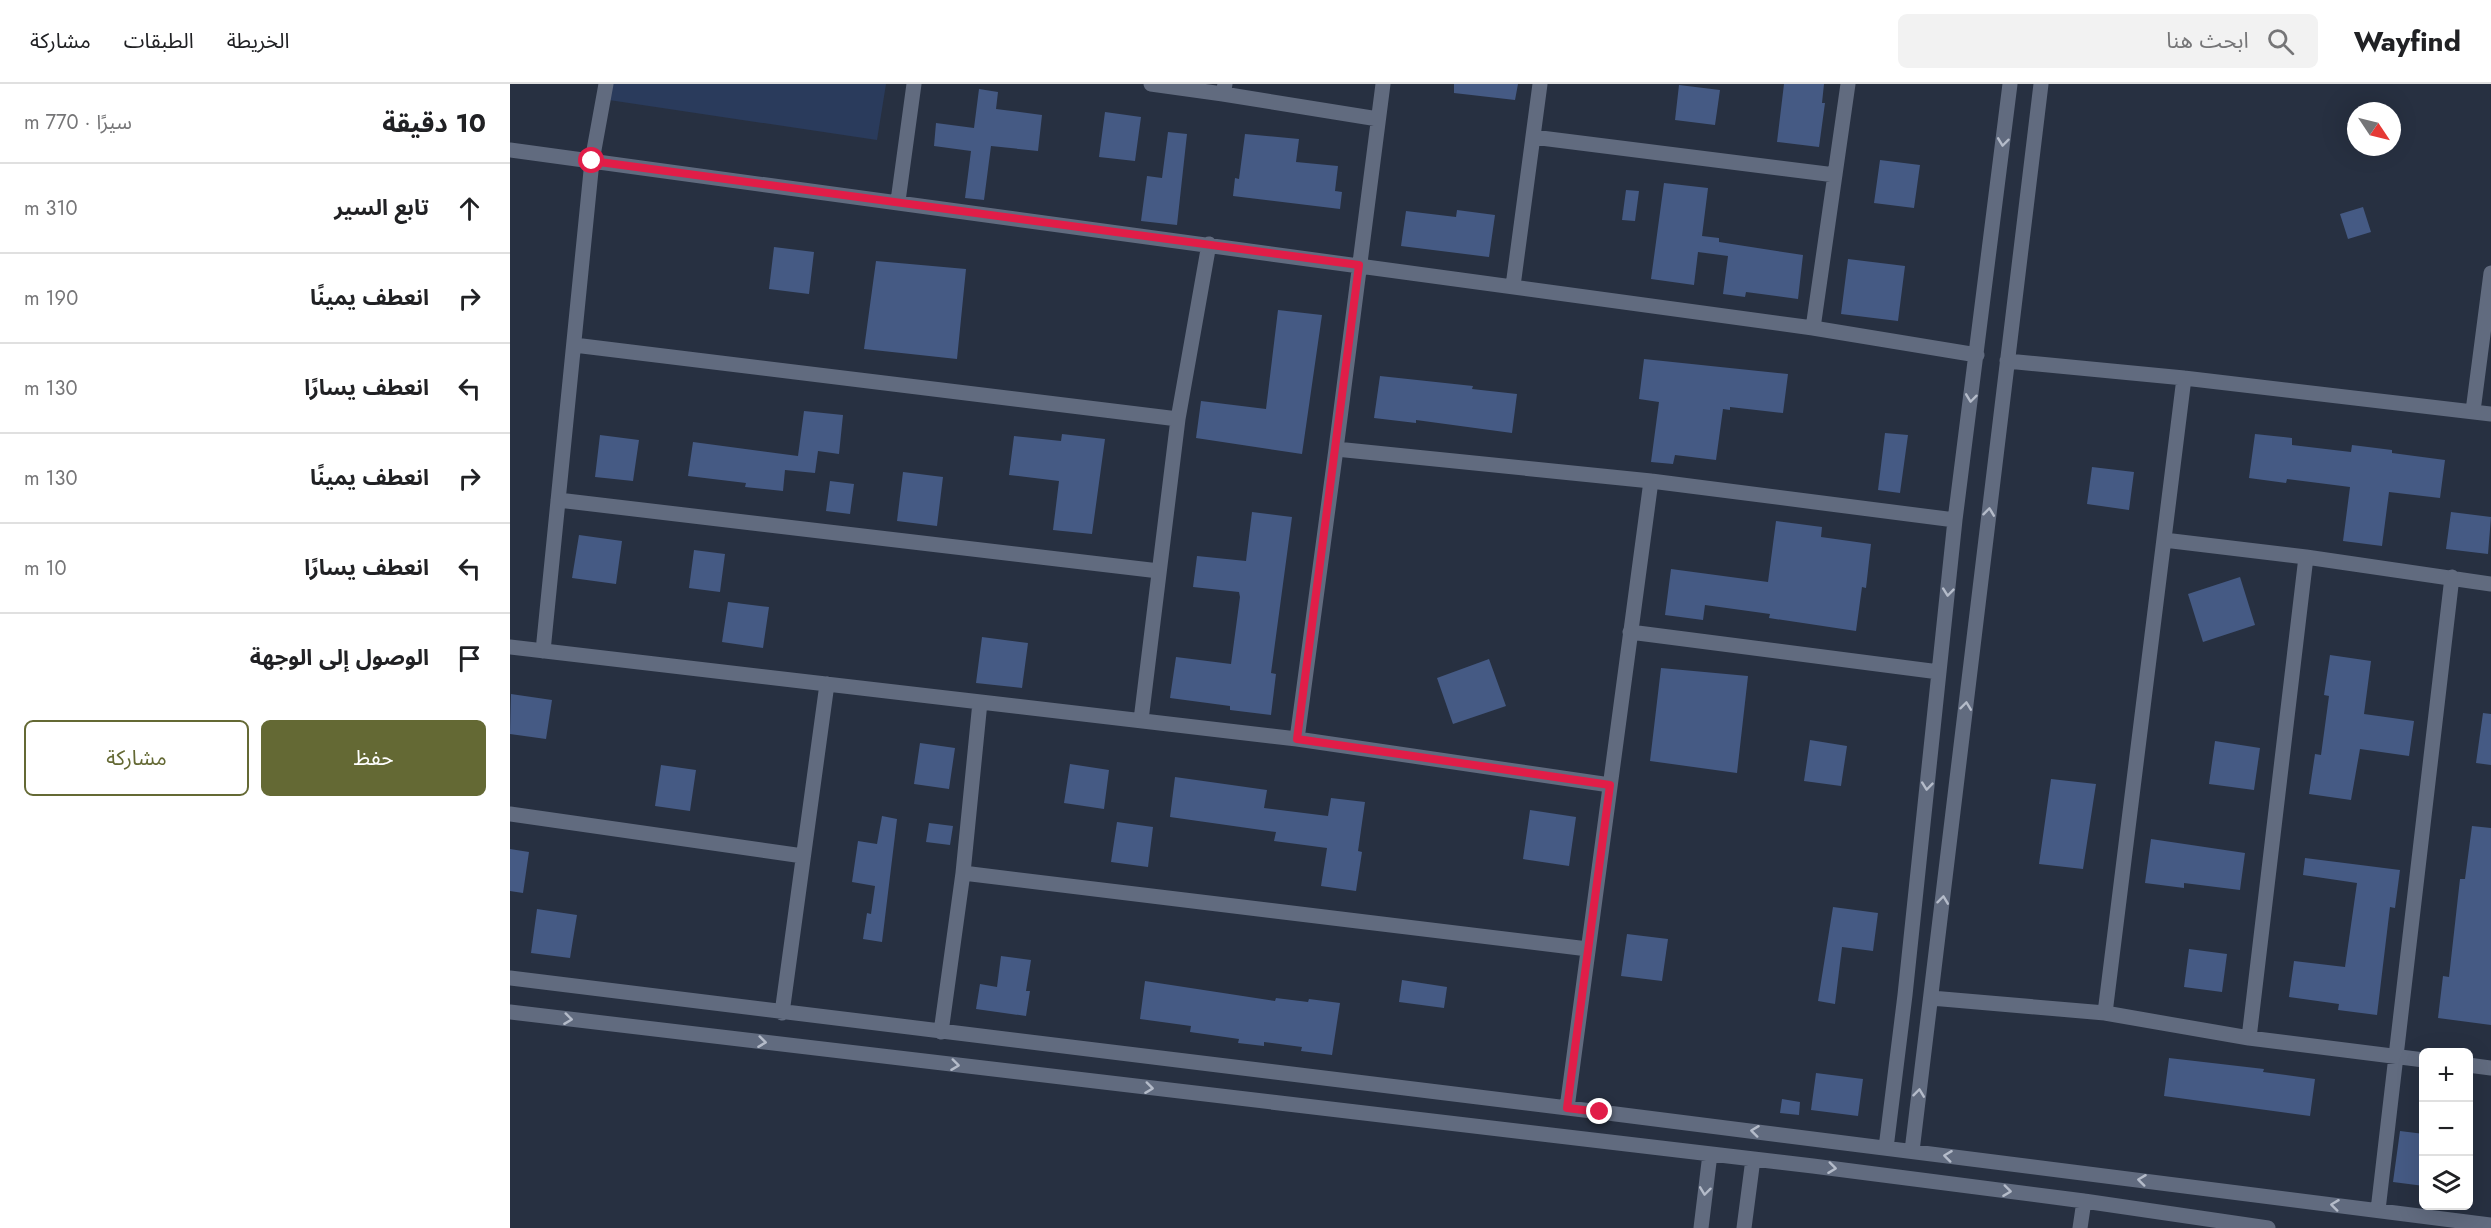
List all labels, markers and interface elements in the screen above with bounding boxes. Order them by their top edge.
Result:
search box [1898,14,2318,68]
text: Wayfind [2354,21,2461,62]
text: ابحث هنا [2166,24,2249,56]
icon: search [2264,25,2297,58]
text: مشاركة [30,26,91,56]
text: الطبقات [124,26,194,56]
text: الخريطة [227,26,290,56]
north arrow [2347,102,2401,156]
text: 10 دقيقة [382,104,486,142]
text: سيرًا · 770 m [24,108,132,137]
one-way arrow [1997,138,2009,147]
route start [578,147,604,173]
text: تابع السير [334,191,429,223]
icon: ahead [453,192,486,225]
text: 310 m [24,194,78,223]
text: انعطف يمينًا [310,281,429,313]
icon: right [453,282,486,315]
text: 190 m [24,284,78,313]
text: انعطف يسارًا [304,371,429,403]
icon: left [453,372,486,405]
text: 130 m [24,374,78,403]
one-way arrow [1966,394,1978,403]
text: انعطف يمينًا [310,461,429,493]
icon: right [453,462,486,495]
text: 130 m [24,464,78,493]
one-way arrow [1982,508,1995,517]
text: انعطف يسارًا [304,551,429,583]
icon: left [453,552,486,585]
text: 10 m [24,554,67,583]
one-way arrow [1942,587,1954,596]
text: الوصول إلى الوجهة [250,641,429,673]
icon: arrive [453,642,486,675]
one-way arrow [1959,701,1971,711]
button: مشاركة [24,720,249,796]
button: حفظ [261,720,486,796]
one-way arrow [1921,781,1934,790]
one-way arrow [1936,895,1948,904]
one-way arrow [564,1012,573,1024]
one-way arrow [757,1035,766,1048]
map controls [2419,1048,2473,1210]
button: + [2419,1048,2473,1102]
one-way arrow [951,1058,960,1071]
one-way arrow [1144,1081,1154,1094]
one-way arrow [1912,1089,1925,1098]
route end [1586,1098,1612,1124]
button: − [2419,1102,2473,1156]
one-way arrow [1750,1125,1760,1138]
one-way arrow [1944,1150,1953,1163]
button: layers [2419,1156,2473,1210]
one-way arrow [1828,1162,1837,1174]
one-way arrow [2137,1175,2146,1187]
one-way arrow [2002,1184,2011,1196]
one-way arrow [1699,1186,1712,1195]
one-way arrow [2331,1199,2340,1211]

